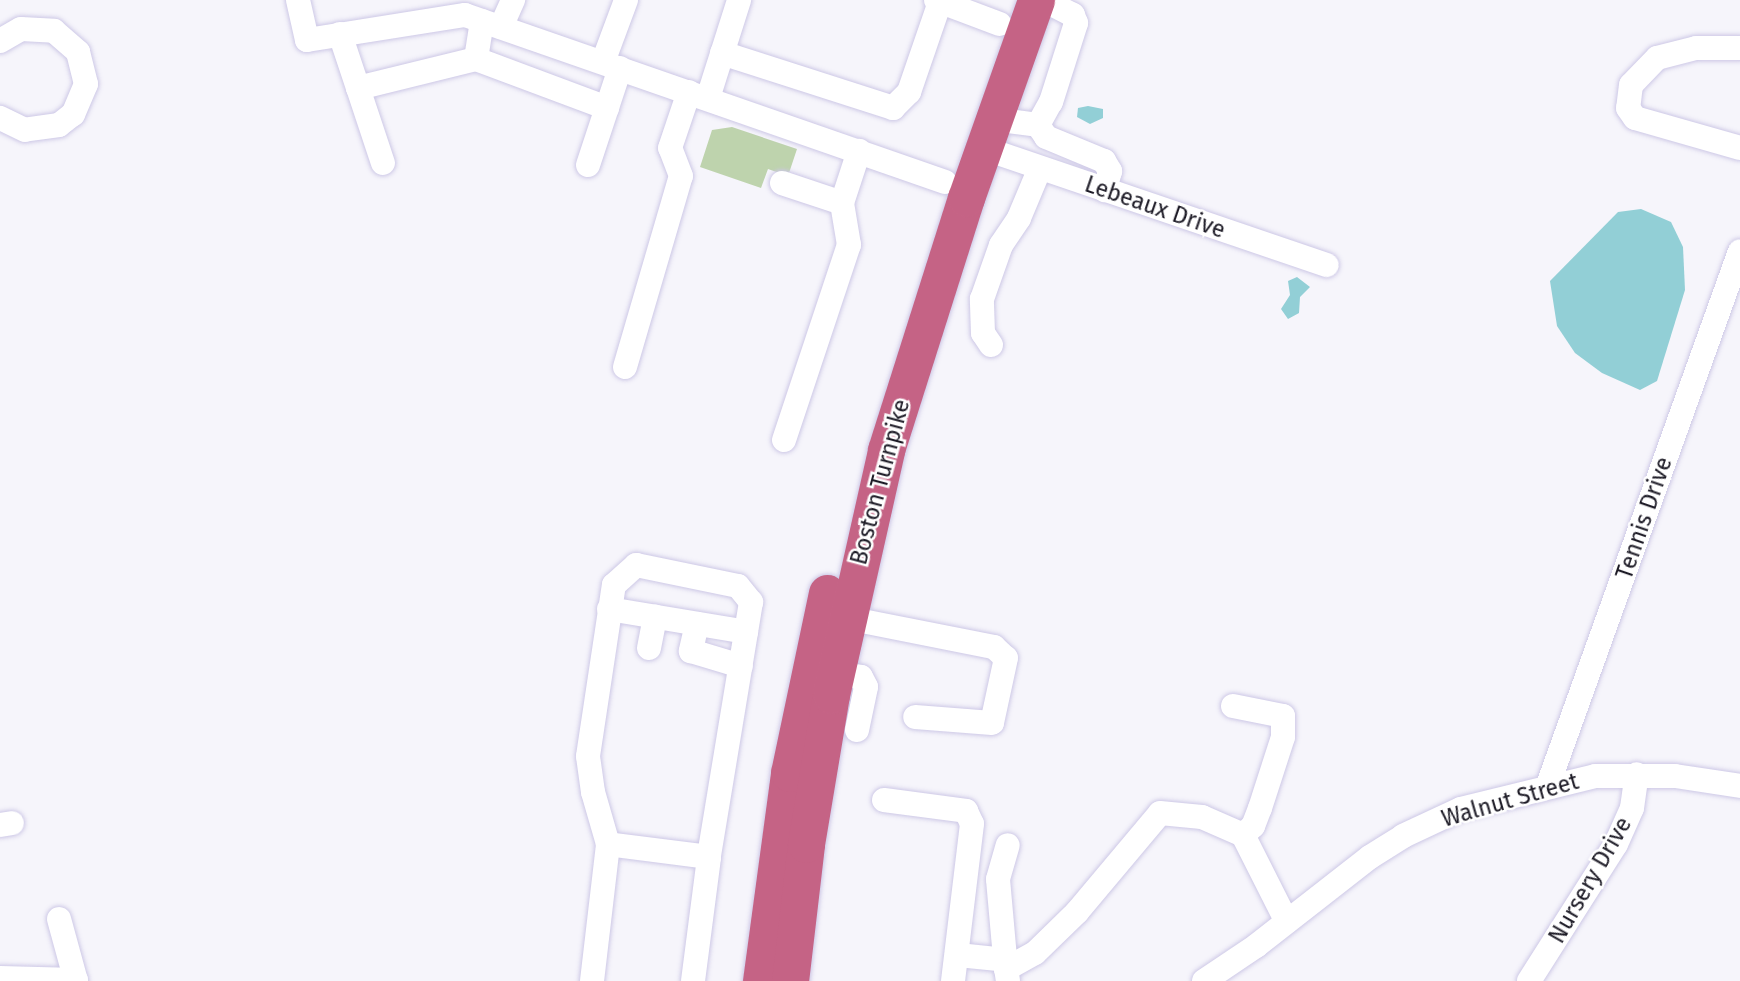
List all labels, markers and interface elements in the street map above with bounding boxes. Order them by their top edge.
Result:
street label: Lebeaux Drive [1081,170,1229,244]
street label: Boston Turnpike [845,396,915,568]
street label: Tennis Drive [1610,453,1678,583]
street label: Walnut Street [1438,767,1582,833]
street label: Nursery Drive [1543,812,1637,948]

